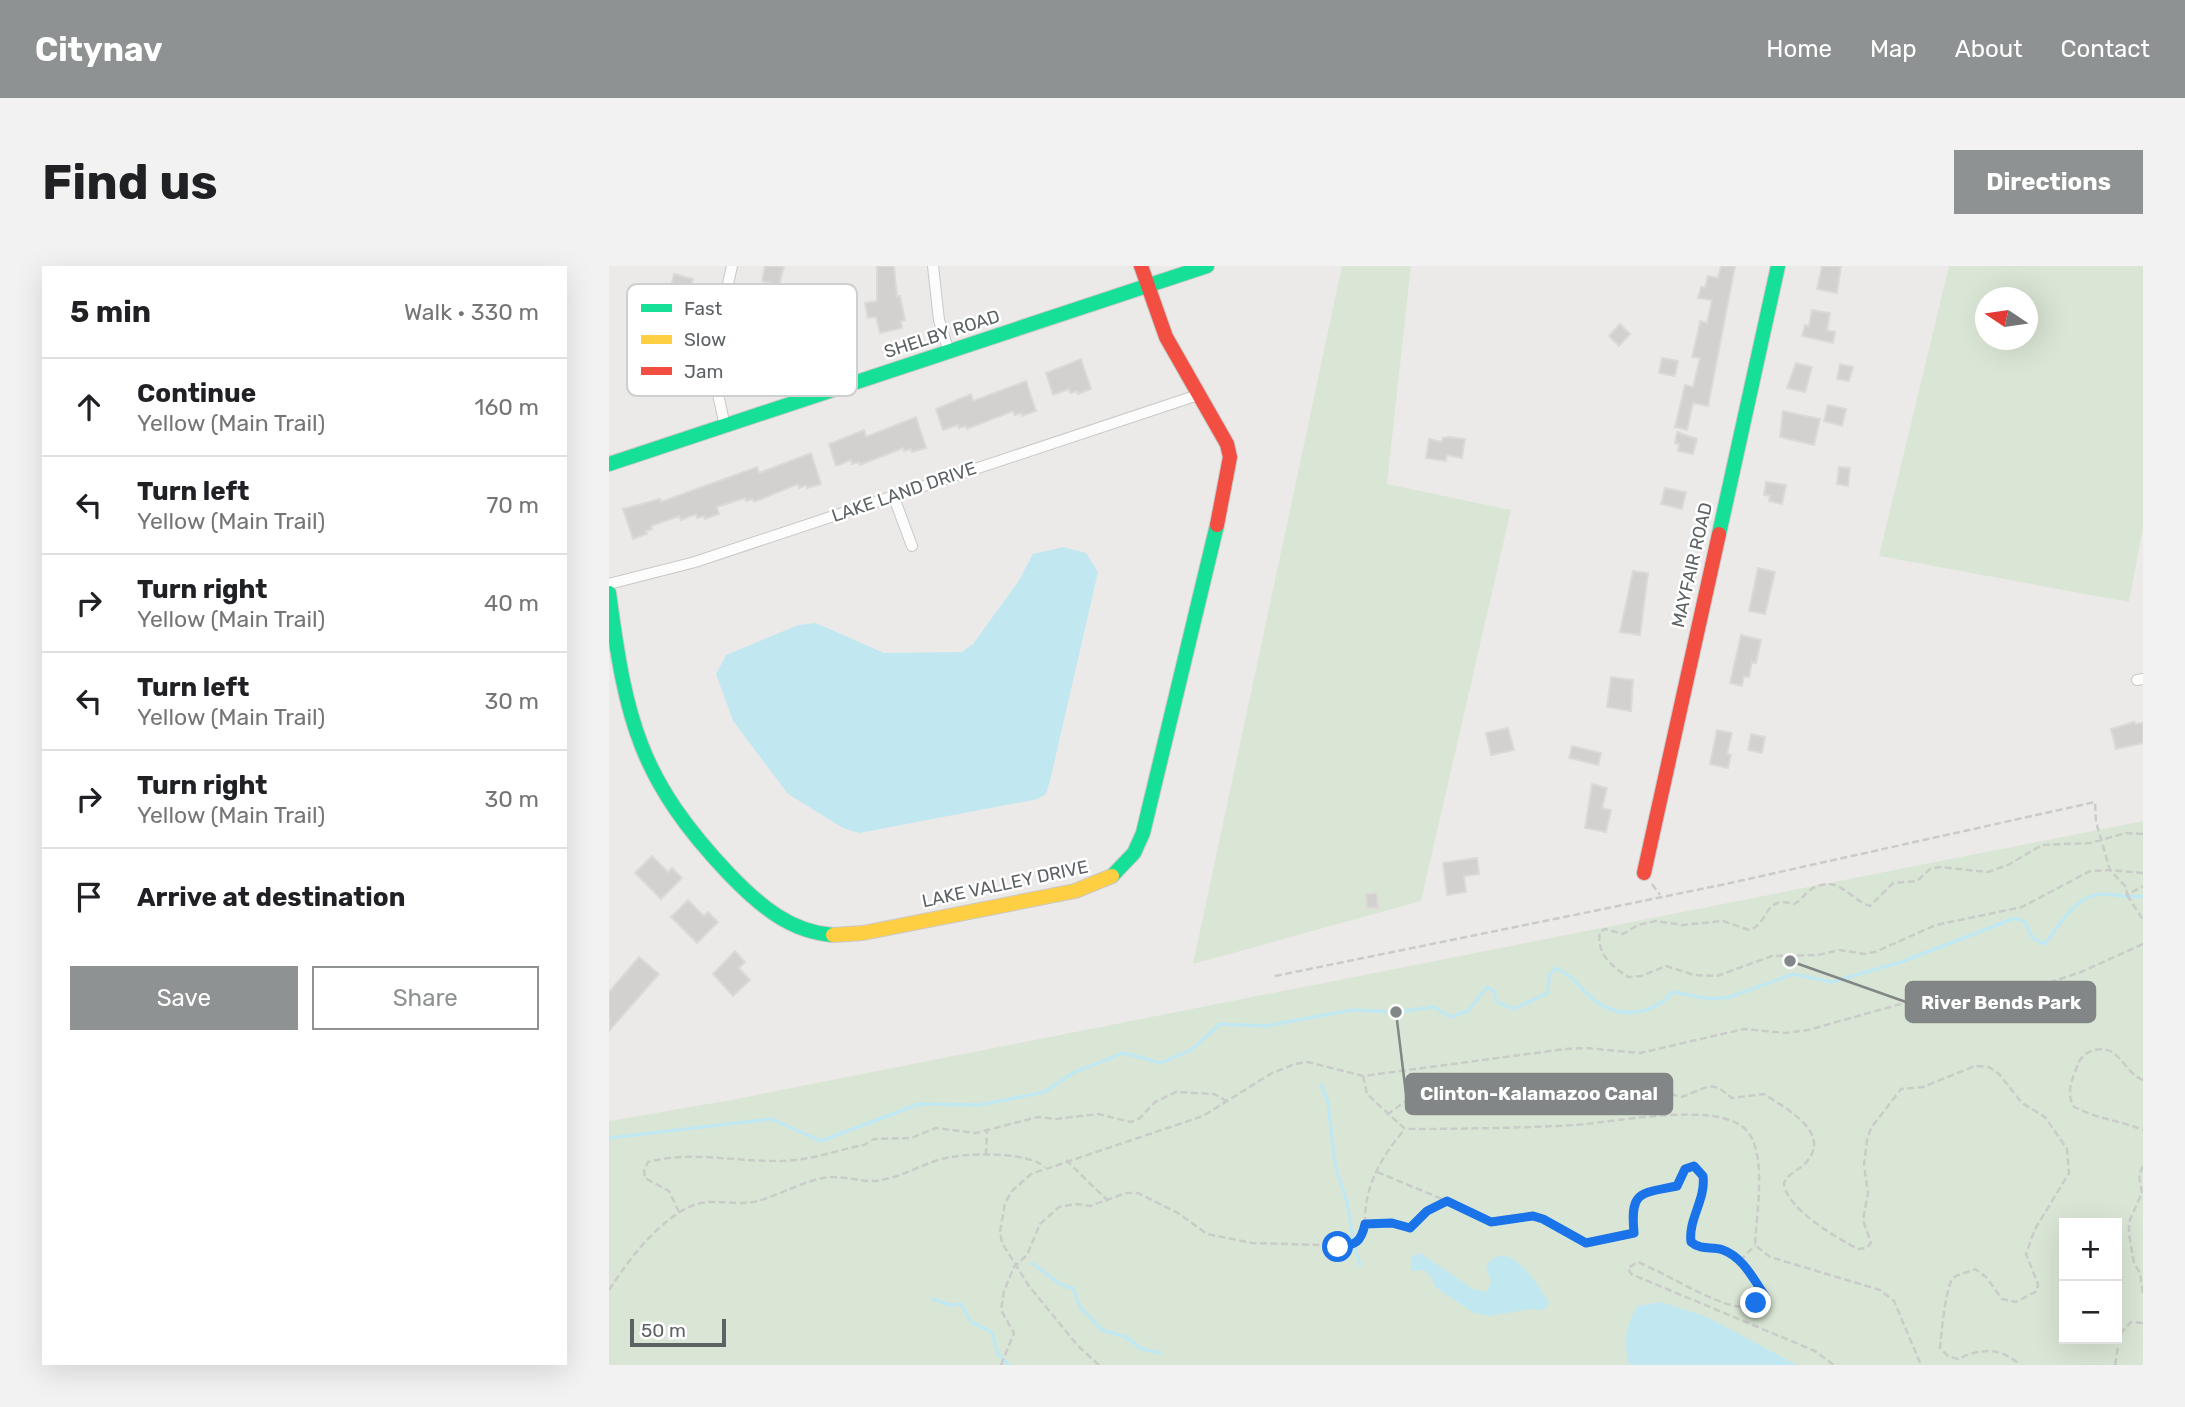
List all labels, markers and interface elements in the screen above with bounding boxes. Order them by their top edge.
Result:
text: Citynav [35,30,163,69]
text: Home [1766,35,1832,63]
text: Map [1870,35,1917,63]
text: About [1955,35,2023,63]
text: Contact [2061,35,2150,63]
button: Directions [1954,150,2143,214]
text: Find us [42,153,218,211]
legend [627,284,857,396]
north arrow [1975,287,2038,350]
text: 5 min [70,294,151,330]
text: Fast [684,297,723,320]
text: Walk · 330 m [404,298,539,326]
street label: SHELBY ROAD [881,305,1003,363]
text: Slow [684,328,726,351]
text: Jam [684,360,723,383]
text: Continue [137,378,256,409]
icon: ahead [70,388,108,426]
text: 160 m [475,393,539,421]
text: Yellow (Main Trail) [137,409,325,437]
street label: LAKE LAND DRIVE [829,457,979,527]
text: Turn left [137,476,249,507]
icon: left [70,486,108,524]
text: 70 m [487,491,539,519]
street label: MAYFAIR ROAD [1667,500,1717,630]
text: Yellow (Main Trail) [137,507,325,535]
text: Turn right [137,574,267,605]
icon: right [70,584,108,622]
text: 40 m [484,589,539,617]
text: Yellow (Main Trail) [137,605,325,633]
text: Turn left [137,672,249,703]
icon: left [70,682,108,720]
text: 30 m [484,687,539,715]
text: Yellow (Main Trail) [137,703,325,731]
text: Turn right [137,770,267,801]
icon: right [70,780,108,818]
text: 30 m [484,785,539,813]
text: Yellow (Main Trail) [137,801,325,829]
street label: LAKE VALLEY DRIVE [920,856,1090,912]
icon: arrive [70,878,108,916]
text: Arrive at destination [137,882,405,913]
button: Save [70,966,298,1030]
button: Share [312,966,539,1030]
callout: River Bends Park [1906,982,2095,1022]
text: River Bends Park [1921,991,2081,1014]
callout: Clinton-Kalamazoo Canal [1406,1074,1672,1114]
text: Clinton-Kalamazoo Canal [1420,1082,1658,1105]
map controls [2059,1218,2122,1344]
button: + [2059,1218,2122,1281]
route start [1322,1231,1353,1262]
button: − [2059,1281,2122,1344]
route end [1740,1287,1771,1318]
scale bar [630,1316,726,1348]
text: 50 m [641,1319,686,1342]

